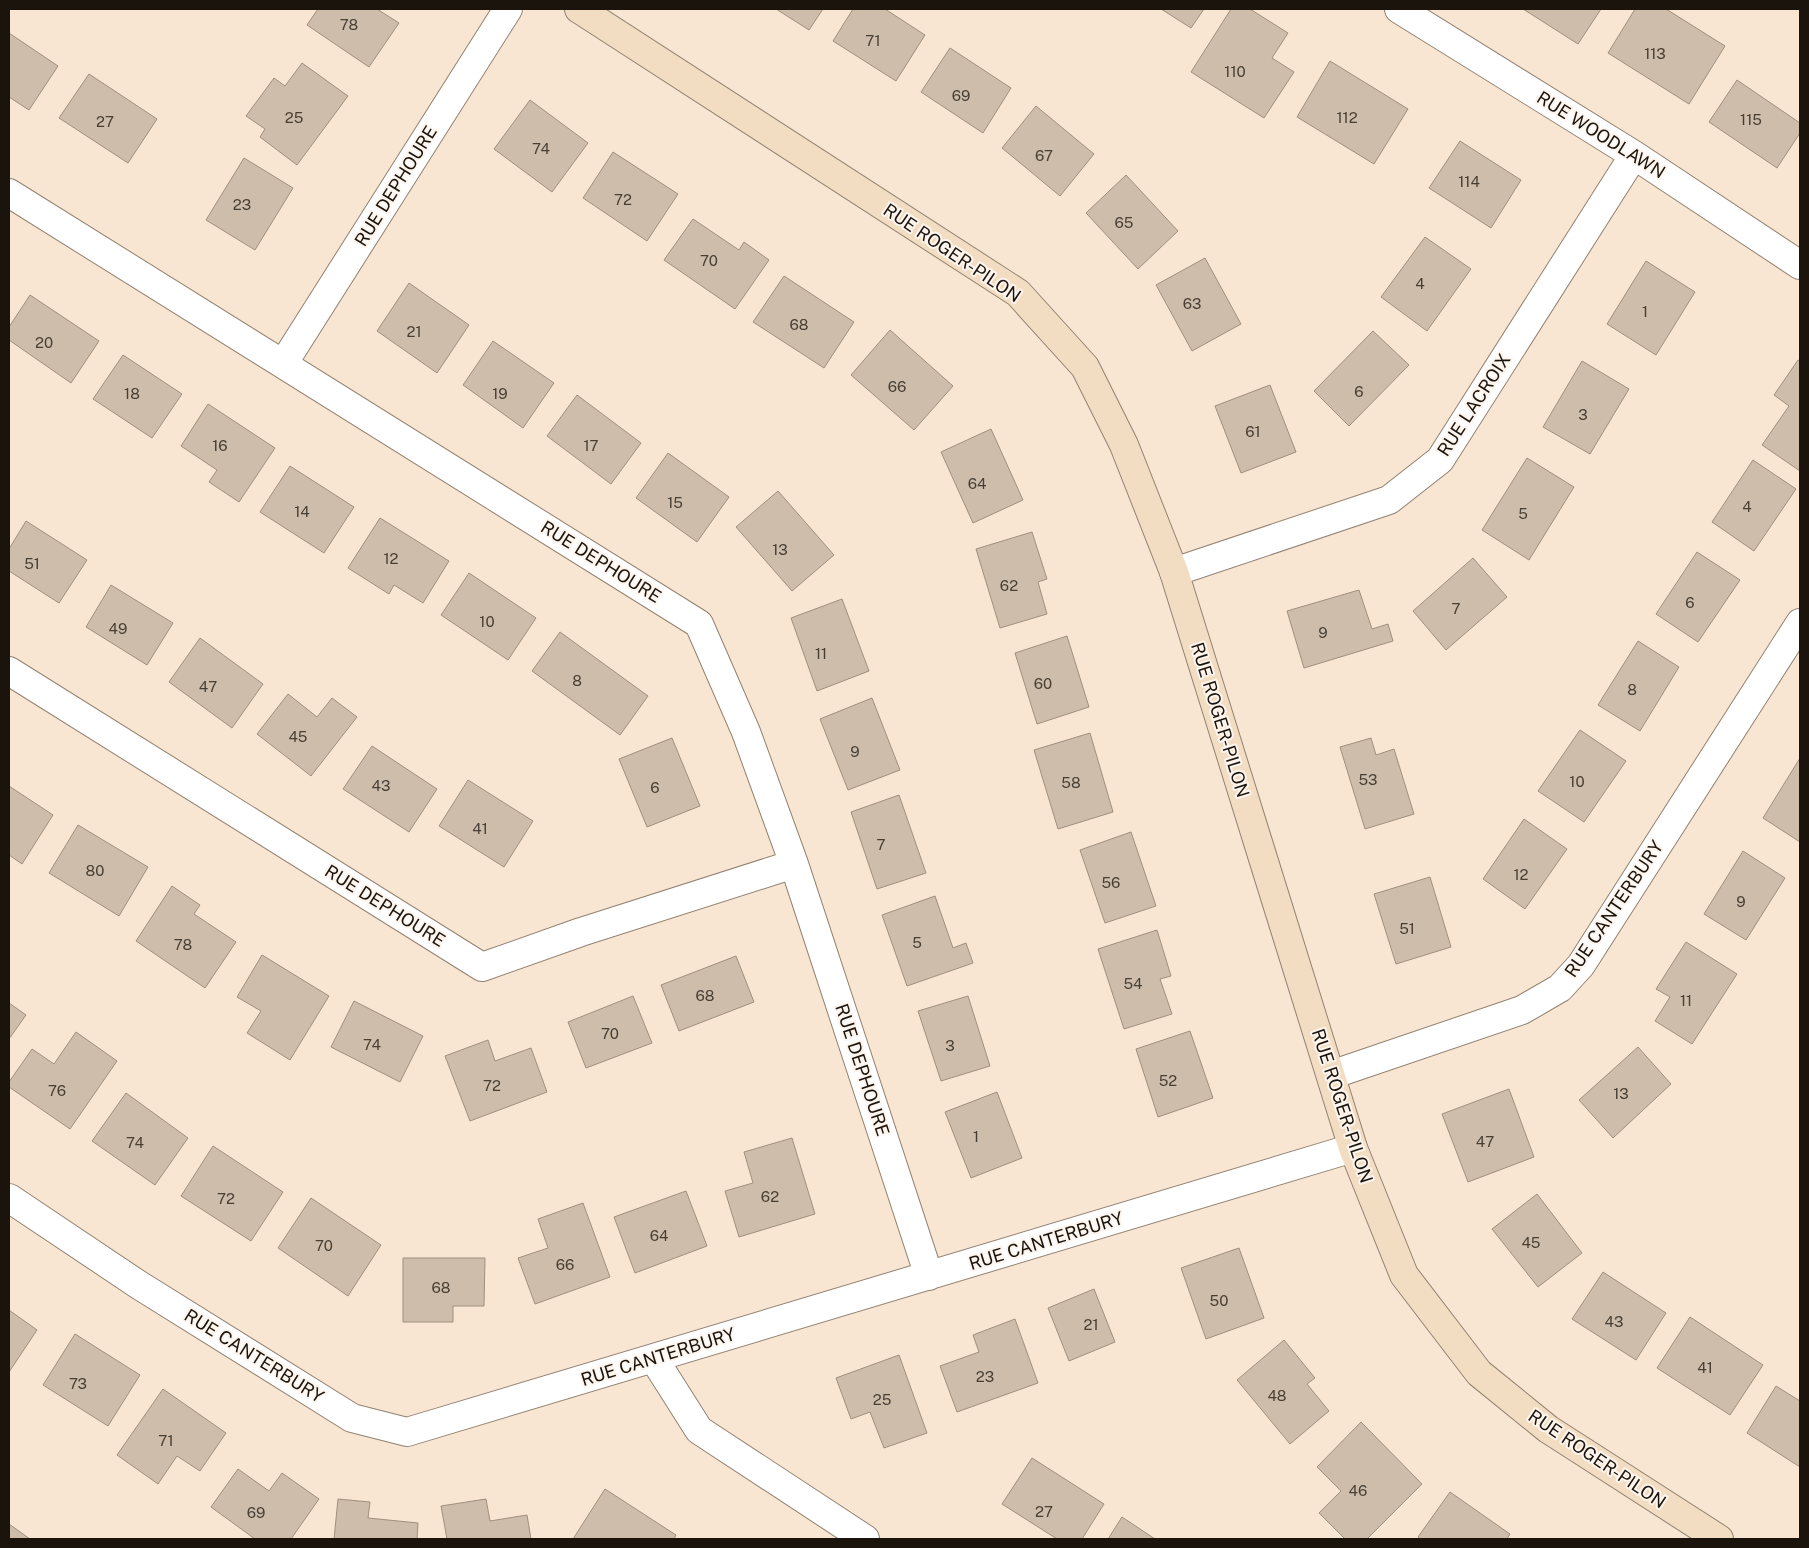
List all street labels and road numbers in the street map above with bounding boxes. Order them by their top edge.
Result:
street label: RUE WOODLAWN [1533,87,1669,183]
street label: RUE DEPHOURE [350,122,441,250]
street label: RUE ROGER-PILON [880,199,1025,306]
street label: RUE LACROIX [1433,350,1514,460]
street label: RUE DEPHOURE [537,516,665,607]
street label: RUE ROGER-PILON [1187,640,1254,800]
street label: RUE CANTERBURY [1560,836,1667,981]
street label: RUE DEPHOURE [321,860,449,951]
street label: RUE DEPHOURE [831,1001,894,1139]
street label: RUE ROGER-PILON [1308,1026,1377,1186]
street label: RUE CANTERBURY [966,1207,1126,1274]
street label: RUE CANTERBURY [181,1304,328,1407]
street label: RUE CANTERBURY [578,1323,738,1390]
street label: RUE ROGER-PILON [1525,1405,1670,1512]

